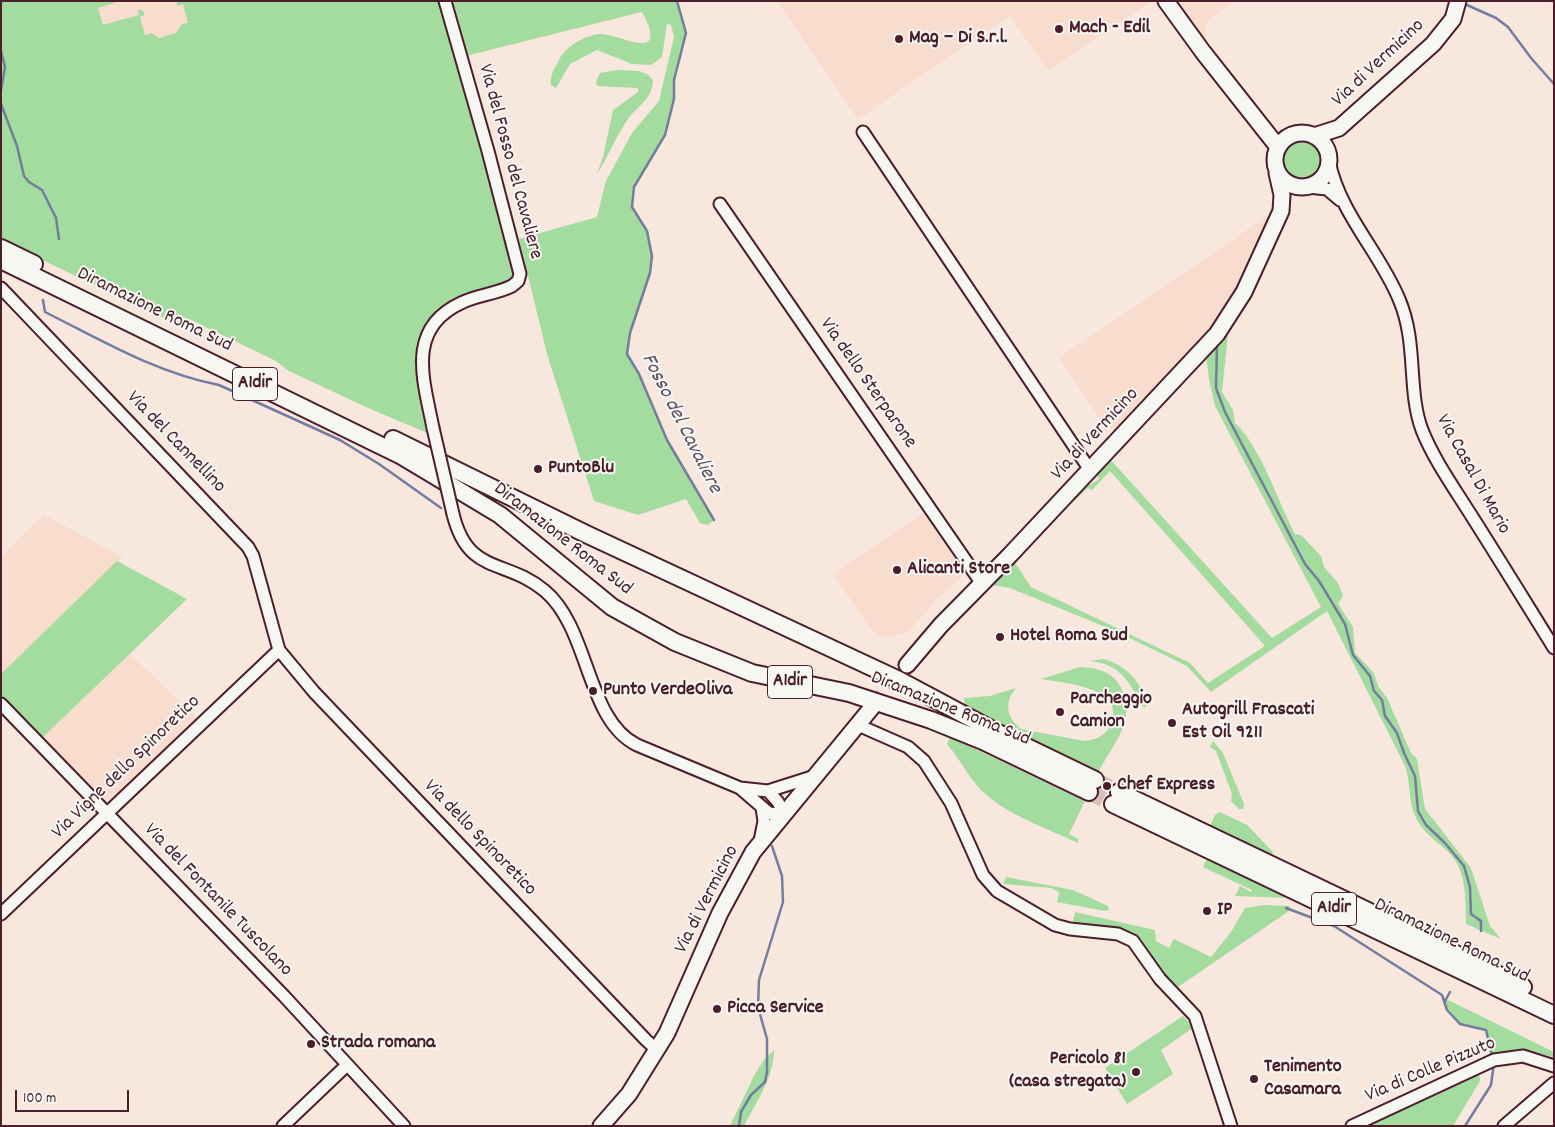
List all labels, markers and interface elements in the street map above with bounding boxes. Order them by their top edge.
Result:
street label: Via di Vermicino [1328,15,1430,113]
place label: Mach - Edil [1069,17,1150,41]
marker: Mach - Edil [1053,23,1065,35]
place label: Mag – Di S.r.l. [909,27,1007,51]
marker: Mag – Di S.r.l. [893,33,905,45]
street label: Via del Fosso del Cavaliere [471,62,547,262]
street label: Diramazione Roma Sud [72,263,236,359]
street label: Via dello Sterparone [813,314,921,454]
water label: Fosso del Cavaliere [634,350,726,498]
road number: A1dir [232,368,278,400]
street label: Via di Vermicino [1047,384,1145,486]
street label: Via del Cannellino [120,387,230,499]
street label: Via Casal Di Mario [1429,411,1515,539]
place label: PuntoBlu [548,457,614,481]
marker: PuntoBlu [532,463,544,475]
street label: Diramazione Roma Sud [488,478,636,602]
place label: Alicanti Store [907,558,1010,582]
marker: Alicanti Store [891,564,903,576]
place label: Hotel Roma Sud [1010,625,1128,649]
marker: Hotel Roma Sud [994,631,1006,643]
road number: A1dir [768,666,812,699]
street label: Diramazione Roma Sud [867,667,1033,753]
place label: Punto VerdeOliva [603,679,732,703]
marker: Punto VerdeOliva [587,685,599,697]
place label: Parcheggio Camion [1070,688,1152,735]
street label: Via Vigne dello Spinoretico [48,691,206,845]
place label: Autogrill Frascati Est Oil 9211 [1182,699,1314,746]
marker: Parcheggio Camion [1054,706,1066,718]
marker: Autogrill Frascati Est Oil 9211 [1166,717,1178,729]
place label: Chef Express [1117,774,1215,798]
street label: Via dello Spinoretico [417,776,541,902]
marker: Chef Express [1101,780,1113,792]
street label: Via del Fontanile Tuscolano [138,819,296,983]
street label: Via di Vermicino [671,842,745,958]
road number: A1dir [1312,892,1356,926]
street label: Diramazione Roma Sud [1369,894,1533,990]
place label: IP [1217,899,1232,923]
marker: IP [1201,905,1213,917]
place label: Picca Service [727,997,824,1021]
marker: Picca Service [711,1003,723,1015]
place label: Strada romana [321,1032,435,1056]
street label: Via di Colle Pizzuto [1362,1033,1500,1109]
marker: Strada romana [305,1038,317,1050]
place label: Pericolo 81 (casa stregata) [1009,1048,1126,1095]
place label: Tenimento Casamara [1264,1056,1342,1103]
marker: Pericolo 81 (casa stregata) [1130,1066,1142,1078]
marker: Tenimento Casamara [1248,1073,1260,1085]
scale bar [18,1080,131,1112]
text: 100 m [23,1088,56,1110]

